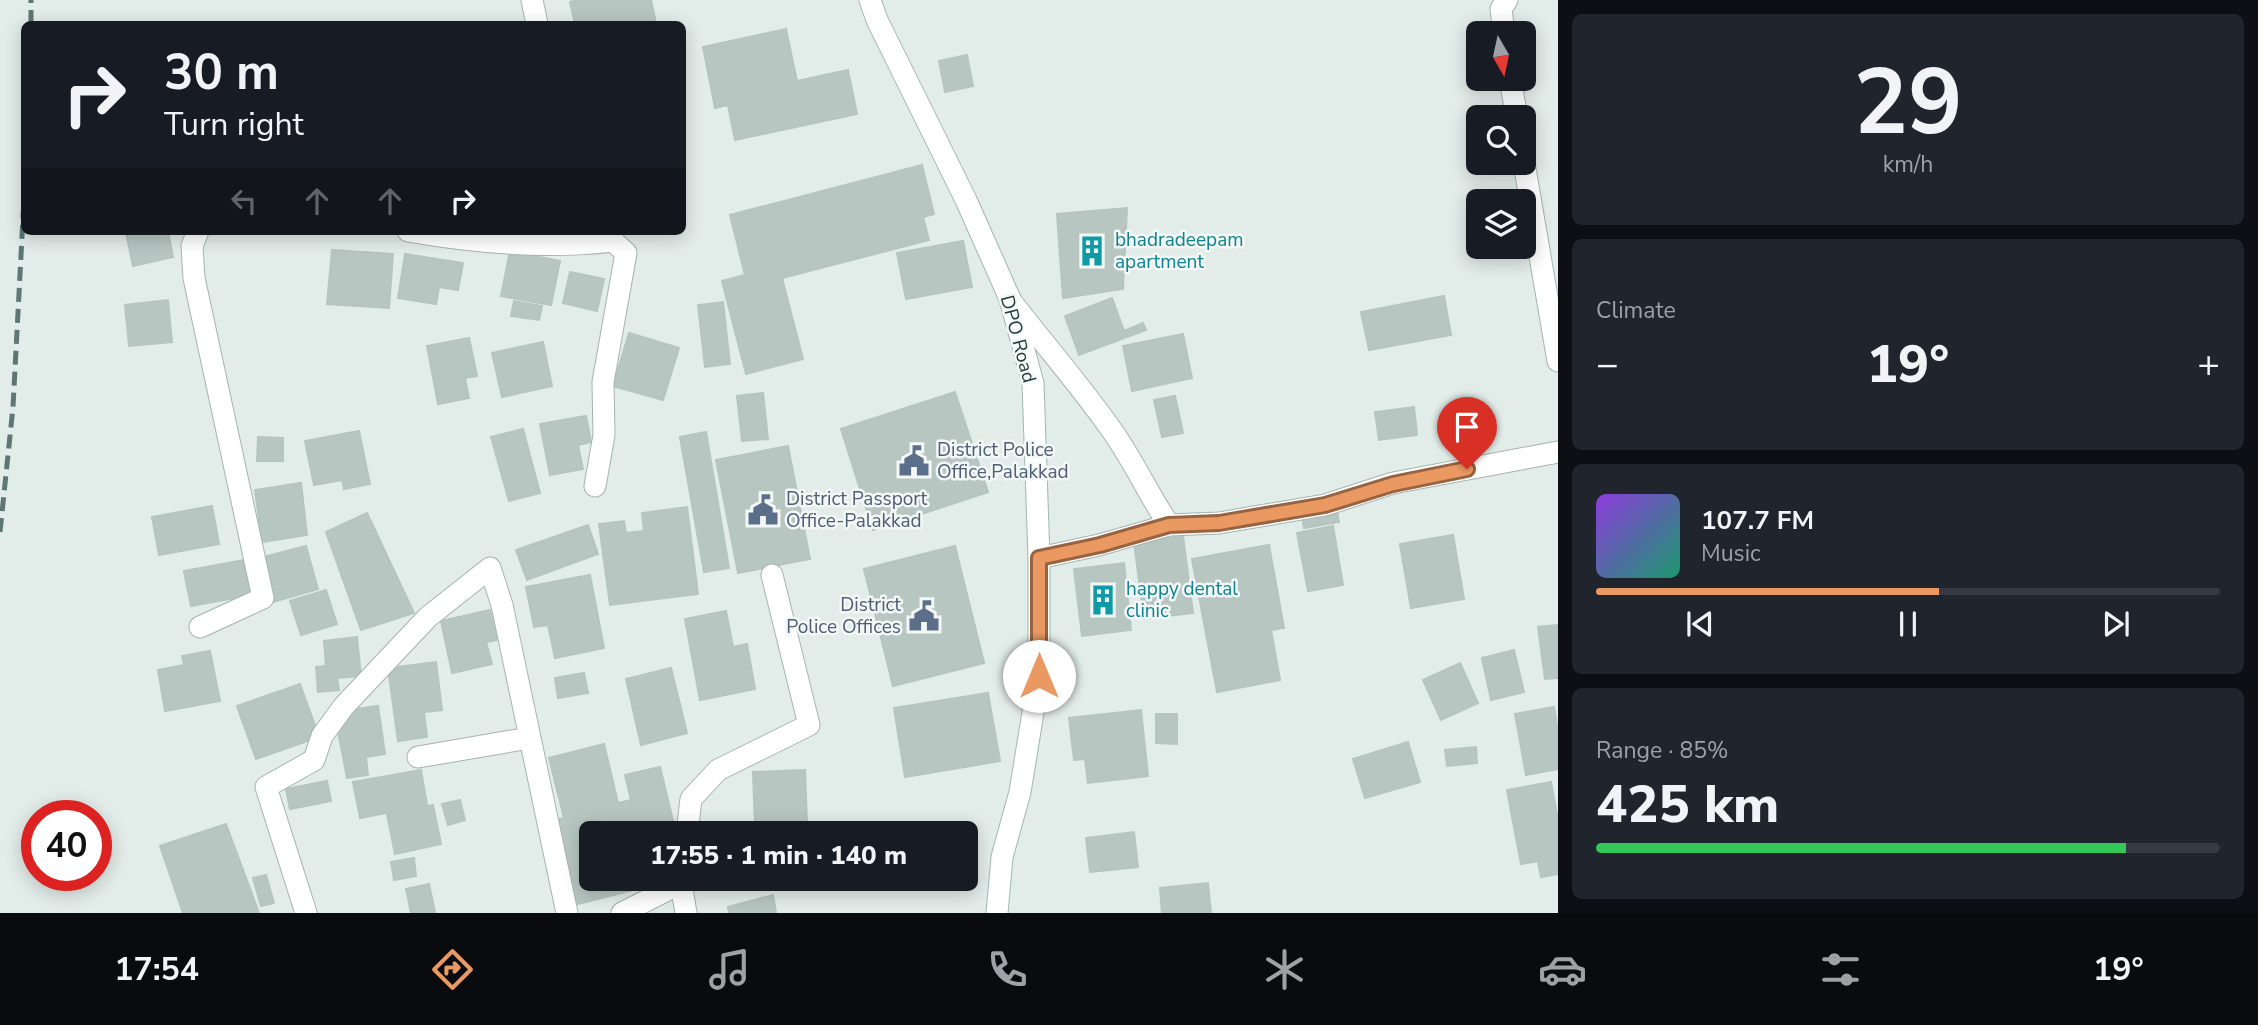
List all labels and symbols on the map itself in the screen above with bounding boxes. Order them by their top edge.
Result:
north arrow [1466,21,1536,91]
place label: bhadradeepam apartment [1115,227,1244,275]
building icon: bhadradeepam apartment [1075,234,1109,268]
street label: DPO Road [994,292,1042,386]
pin [1437,397,1497,469]
place label: District Police Office,Palakkad [937,437,1069,485]
public building icon: District Police Office,Palakkad [897,444,931,478]
place label: District Passport Office-Palakkad [786,486,928,534]
public building icon: District Passport Office-Palakkad [746,493,780,527]
place label: happy dental clinic [1126,576,1238,624]
building icon: happy dental clinic [1086,583,1120,617]
place label: District Police Offices [786,592,901,640]
public building icon: District Police Offices [907,599,941,633]
position arrow [1002,639,1076,713]
speed limit sign: 40 [21,800,112,891]

